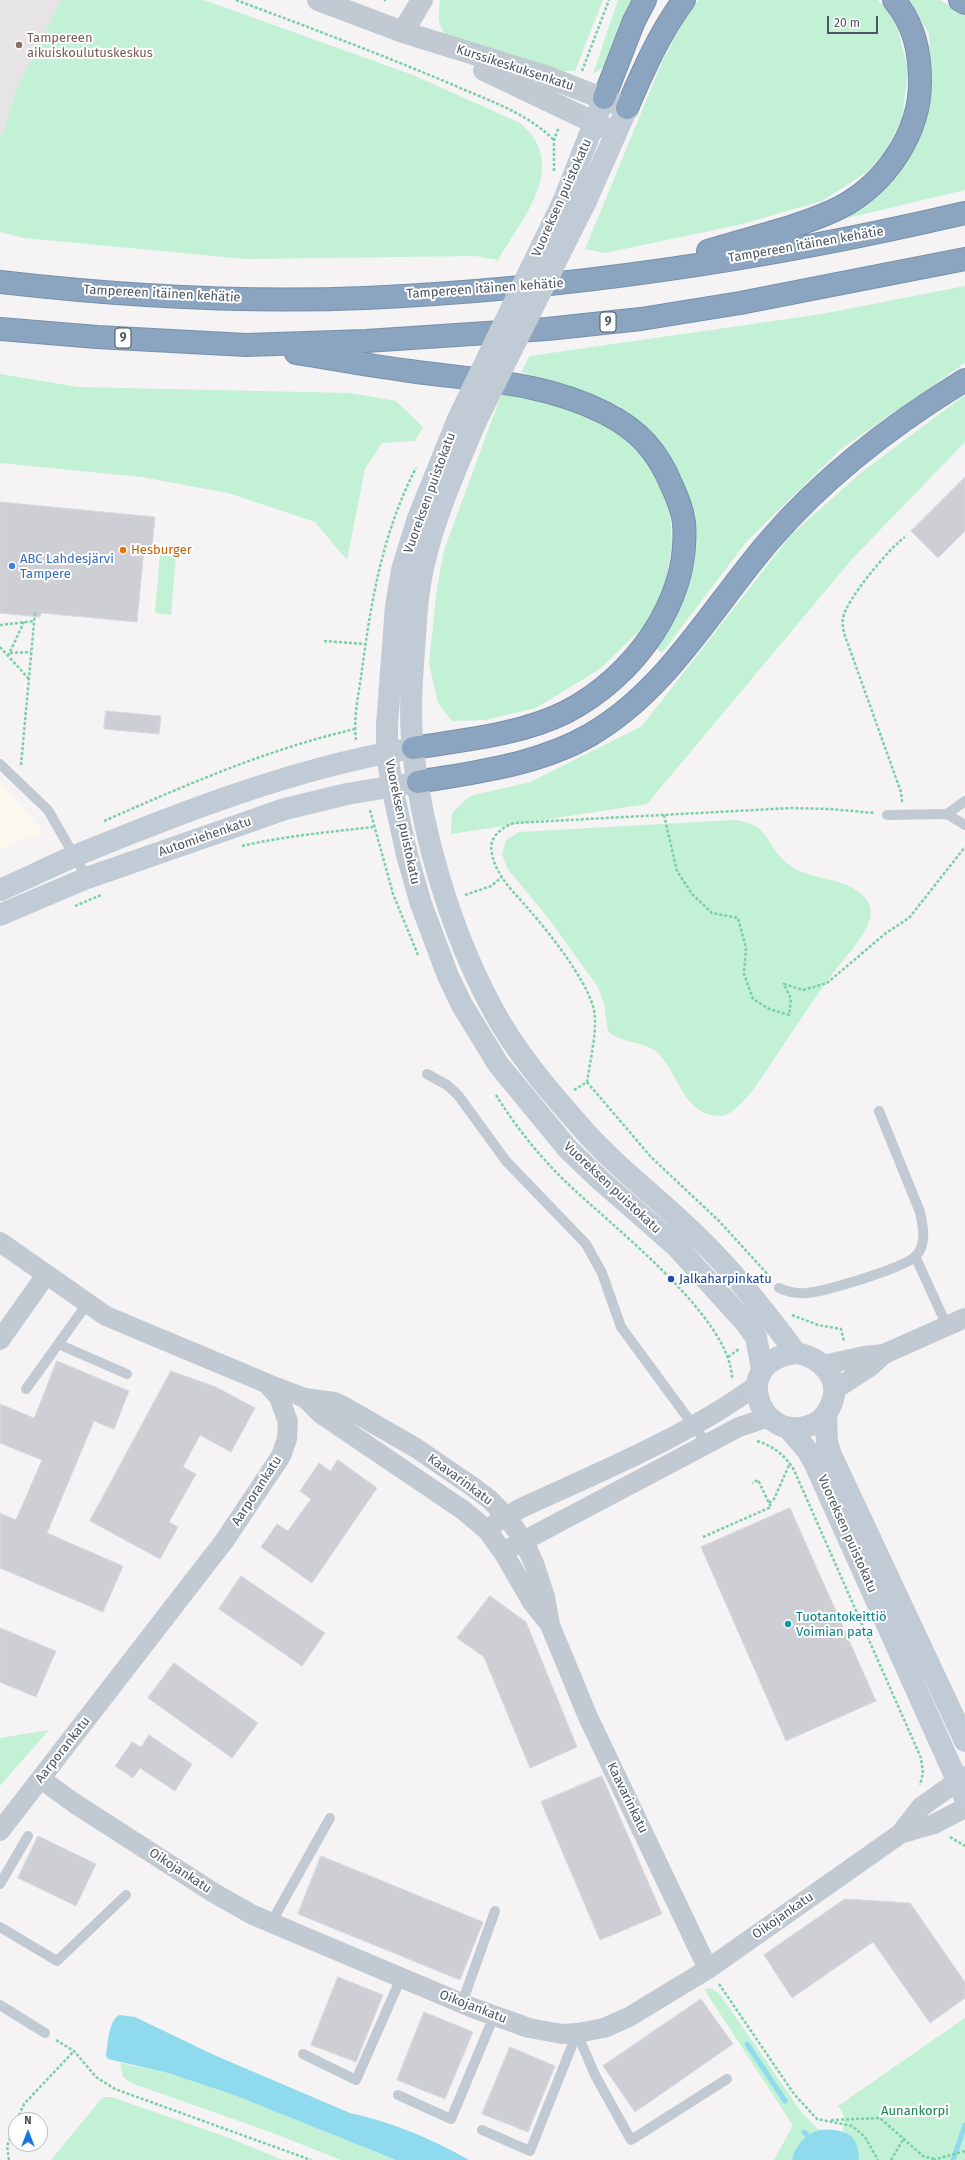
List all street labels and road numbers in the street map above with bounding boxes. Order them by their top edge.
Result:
street label: Kurssikeskuksenkatu [454,42,576,94]
street label: Vuoreksen puistokatu [529,137,595,259]
street label: Tampereen itäinen kehätie [727,224,885,266]
street label: Tampereen itäinen kehätie [406,276,564,302]
street label: Tampereen itäinen kehätie [83,282,241,306]
road number: 9 [600,312,616,332]
road number: 9 [115,328,131,348]
street label: Vuoreksen puistokatu [401,430,459,556]
street label: Vuoreksen puistokatu [381,758,423,886]
street label: Automiehenkatu [157,814,253,860]
street label: Vuoreksen puistokatu [560,1139,664,1237]
street label: Kaavarinkatu [424,1451,496,1509]
street label: Aarporankatu [229,1453,285,1529]
street label: Vuoreksen puistokatu [814,1473,880,1595]
street label: Aarporankatu [32,1714,94,1786]
street label: Kaavarinkatu [603,1760,651,1836]
street label: Oikojankatu [146,1845,214,1897]
street label: Oikojankatu [749,1889,817,1943]
street label: Oikojankatu [437,1987,509,2027]

